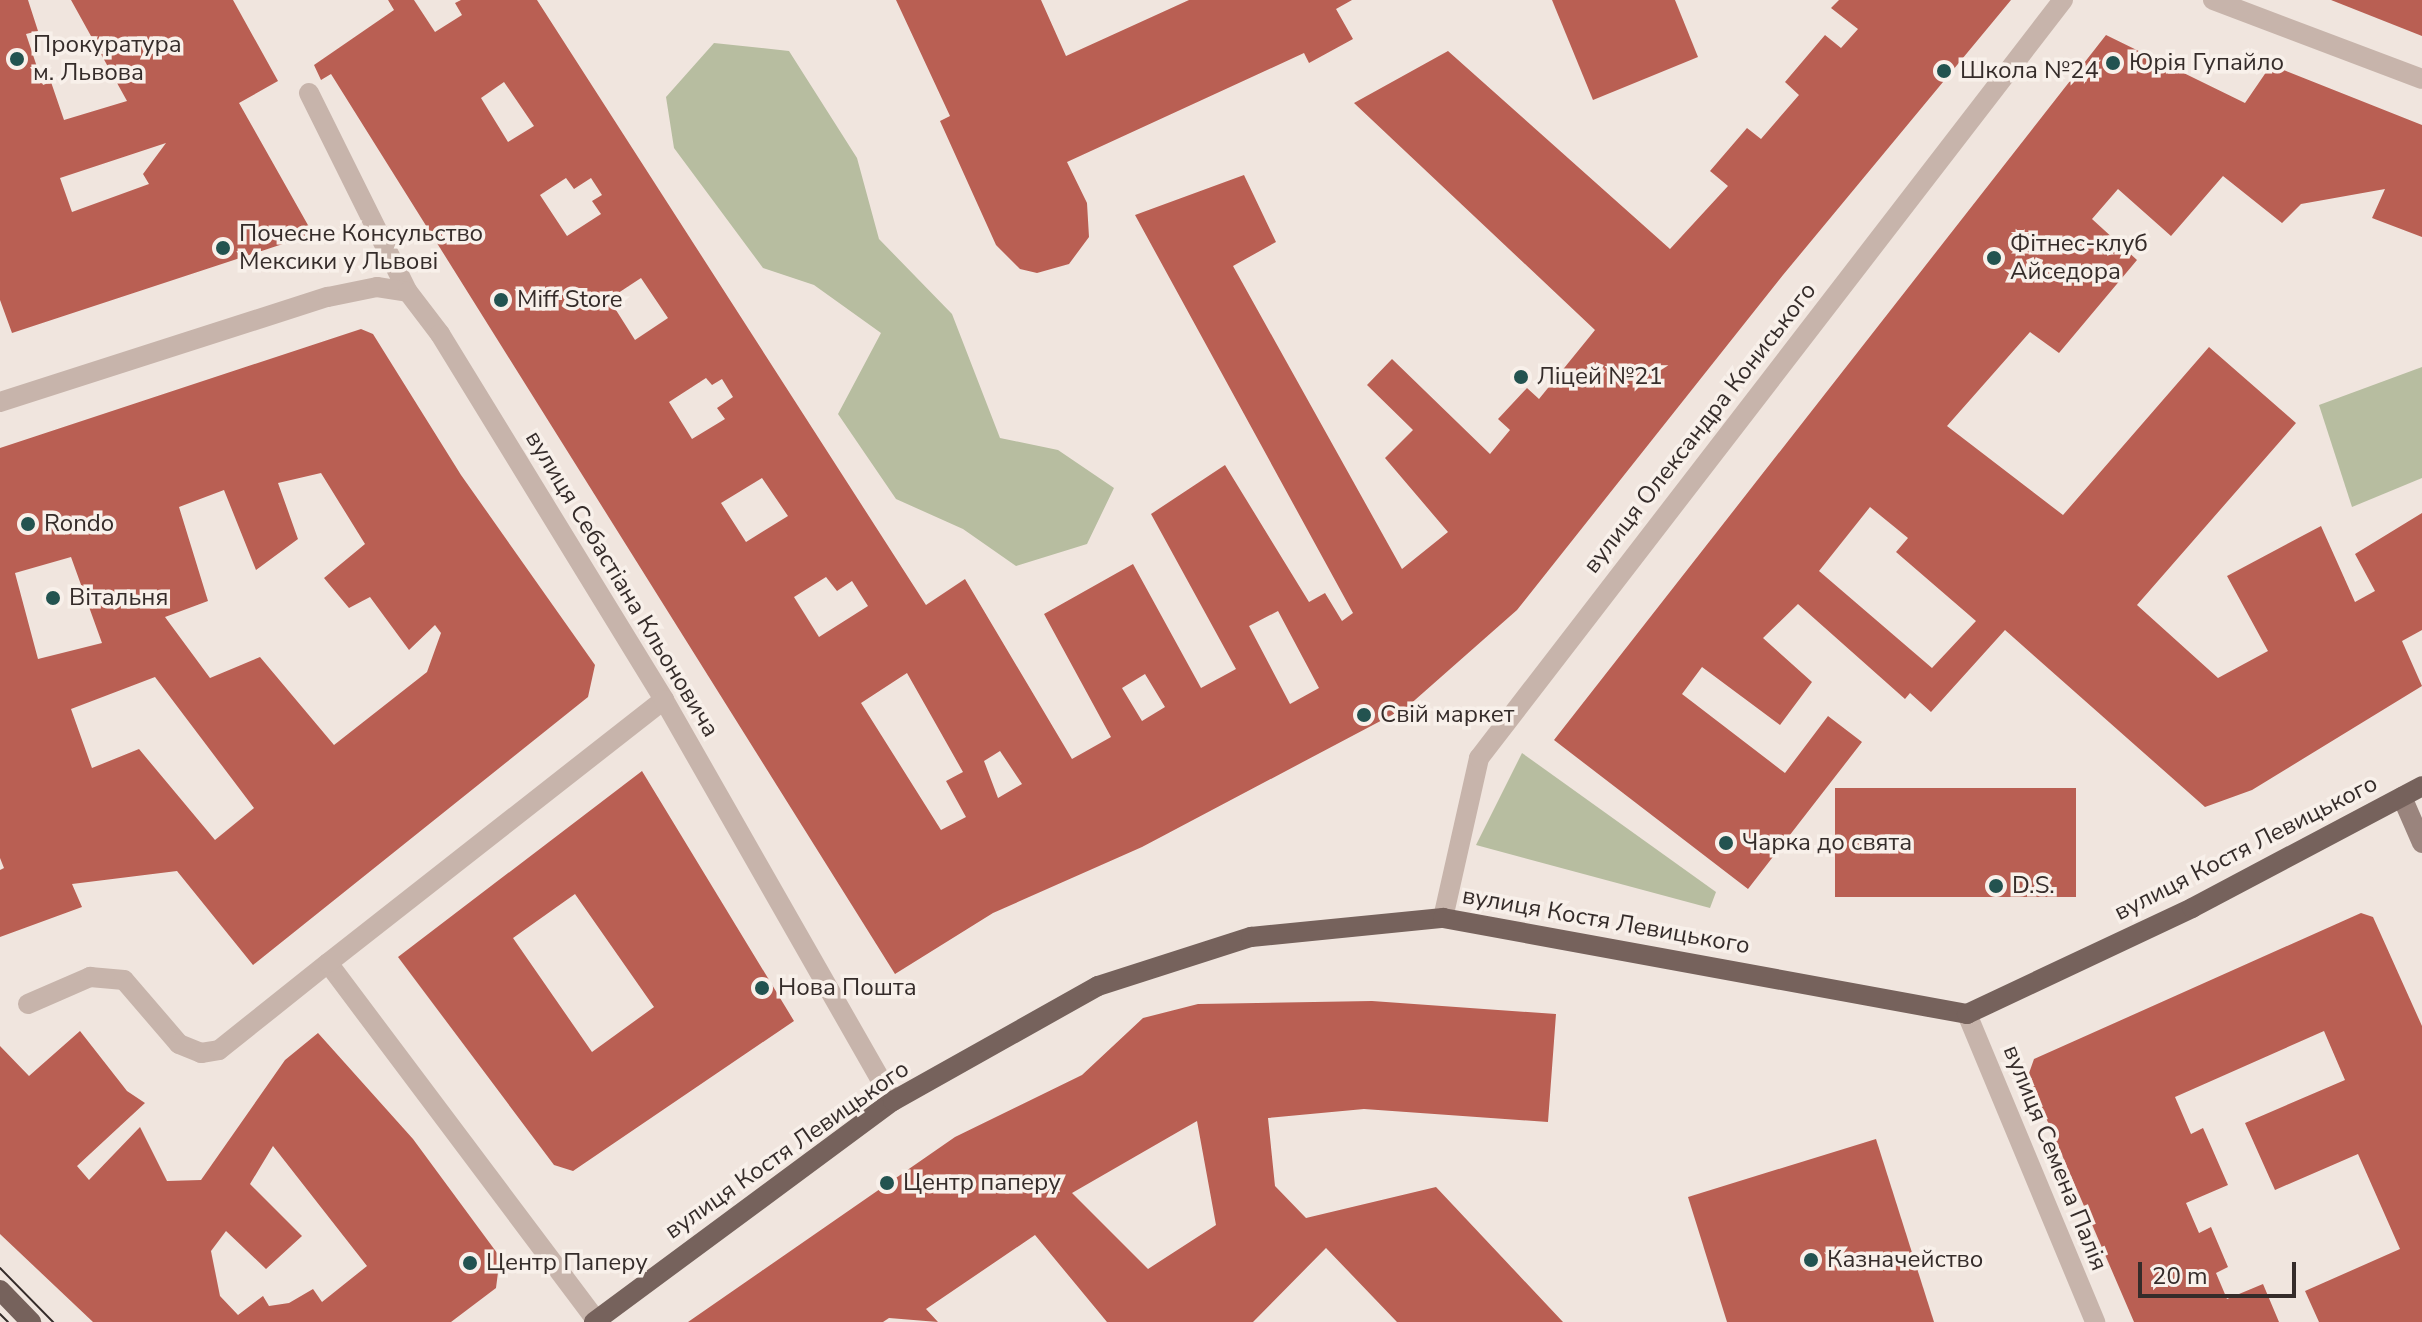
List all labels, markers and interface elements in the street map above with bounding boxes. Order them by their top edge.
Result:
place label: Прокуратура м. Львова [33,31,182,87]
place label: Юрія Гупайло [2129,49,2284,77]
marker: Прокуратура м. Львова [8,50,26,68]
marker: Юрія Гупайло [2104,54,2122,72]
place label: Школа №24 [1960,57,2099,85]
marker: Школа №24 [1935,62,1953,80]
place label: Почесне Консульство Мексики у Львові [239,220,483,276]
place label: Фітнес-клуб Айседора [2010,230,2148,286]
marker: Почесне Консульство Мексики у Львові [214,239,232,257]
marker: Фітнес-клуб Айседора [1985,249,2003,267]
street label: вулиця Олександра Кониського [1577,277,1823,579]
place label: Miff Store [517,286,622,314]
marker: Miff Store [492,291,510,309]
place label: Ліцей №21 [1537,363,1663,391]
marker: Ліцей №21 [1512,368,1530,386]
street label: вулиця Себастіана Кльоновича [519,426,725,742]
place label: Rondo [44,510,114,538]
marker: Rondo [19,515,37,533]
place label: Вітальня [69,584,168,612]
marker: Вітальня [44,589,62,607]
place label: Свiй маркет [1380,701,1514,729]
marker: Свiй маркет [1355,706,1373,724]
street label: вулиця Костя Левицького [2110,769,2382,927]
place label: Чарка до свята [1742,829,1912,857]
marker: Чарка до свята [1717,834,1735,852]
place label: D.S. [2012,872,2055,900]
marker: D.S. [1987,877,2005,895]
street label: вулиця Костя Левицького [1460,882,1752,960]
place label: Нова Пошта [778,974,917,1002]
marker: Нова Пошта [753,979,771,997]
street label: вулиця Семена Палія [1997,1041,2113,1275]
street label: вулиця Костя Левицького [659,1055,915,1245]
place label: Центр паперу [903,1169,1061,1197]
marker: Центр паперу [878,1174,896,1192]
place label: Казначейство [1827,1246,1983,1274]
scale bar [2142,1246,2300,1296]
place label: Центр Паперу [486,1249,648,1277]
marker: Казначейство [1802,1251,1820,1269]
marker: Центр Паперу [461,1254,479,1272]
text: 20 m [2152,1260,2208,1292]

